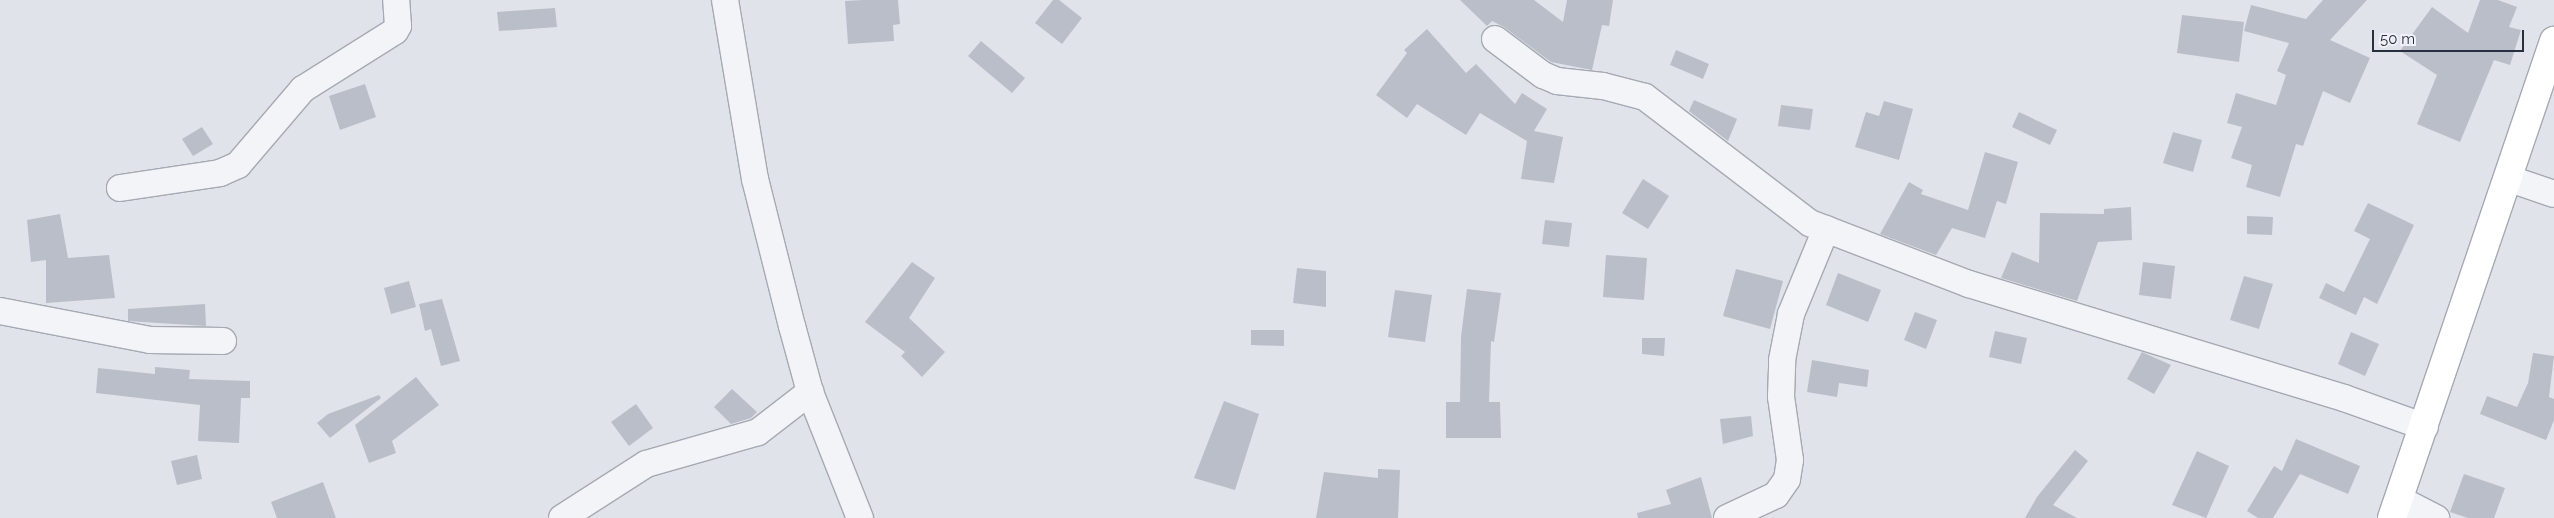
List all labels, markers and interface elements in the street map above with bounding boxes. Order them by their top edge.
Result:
scale bar [2374,20,2526,52]
text: 50 m [2380,30,2415,48]

